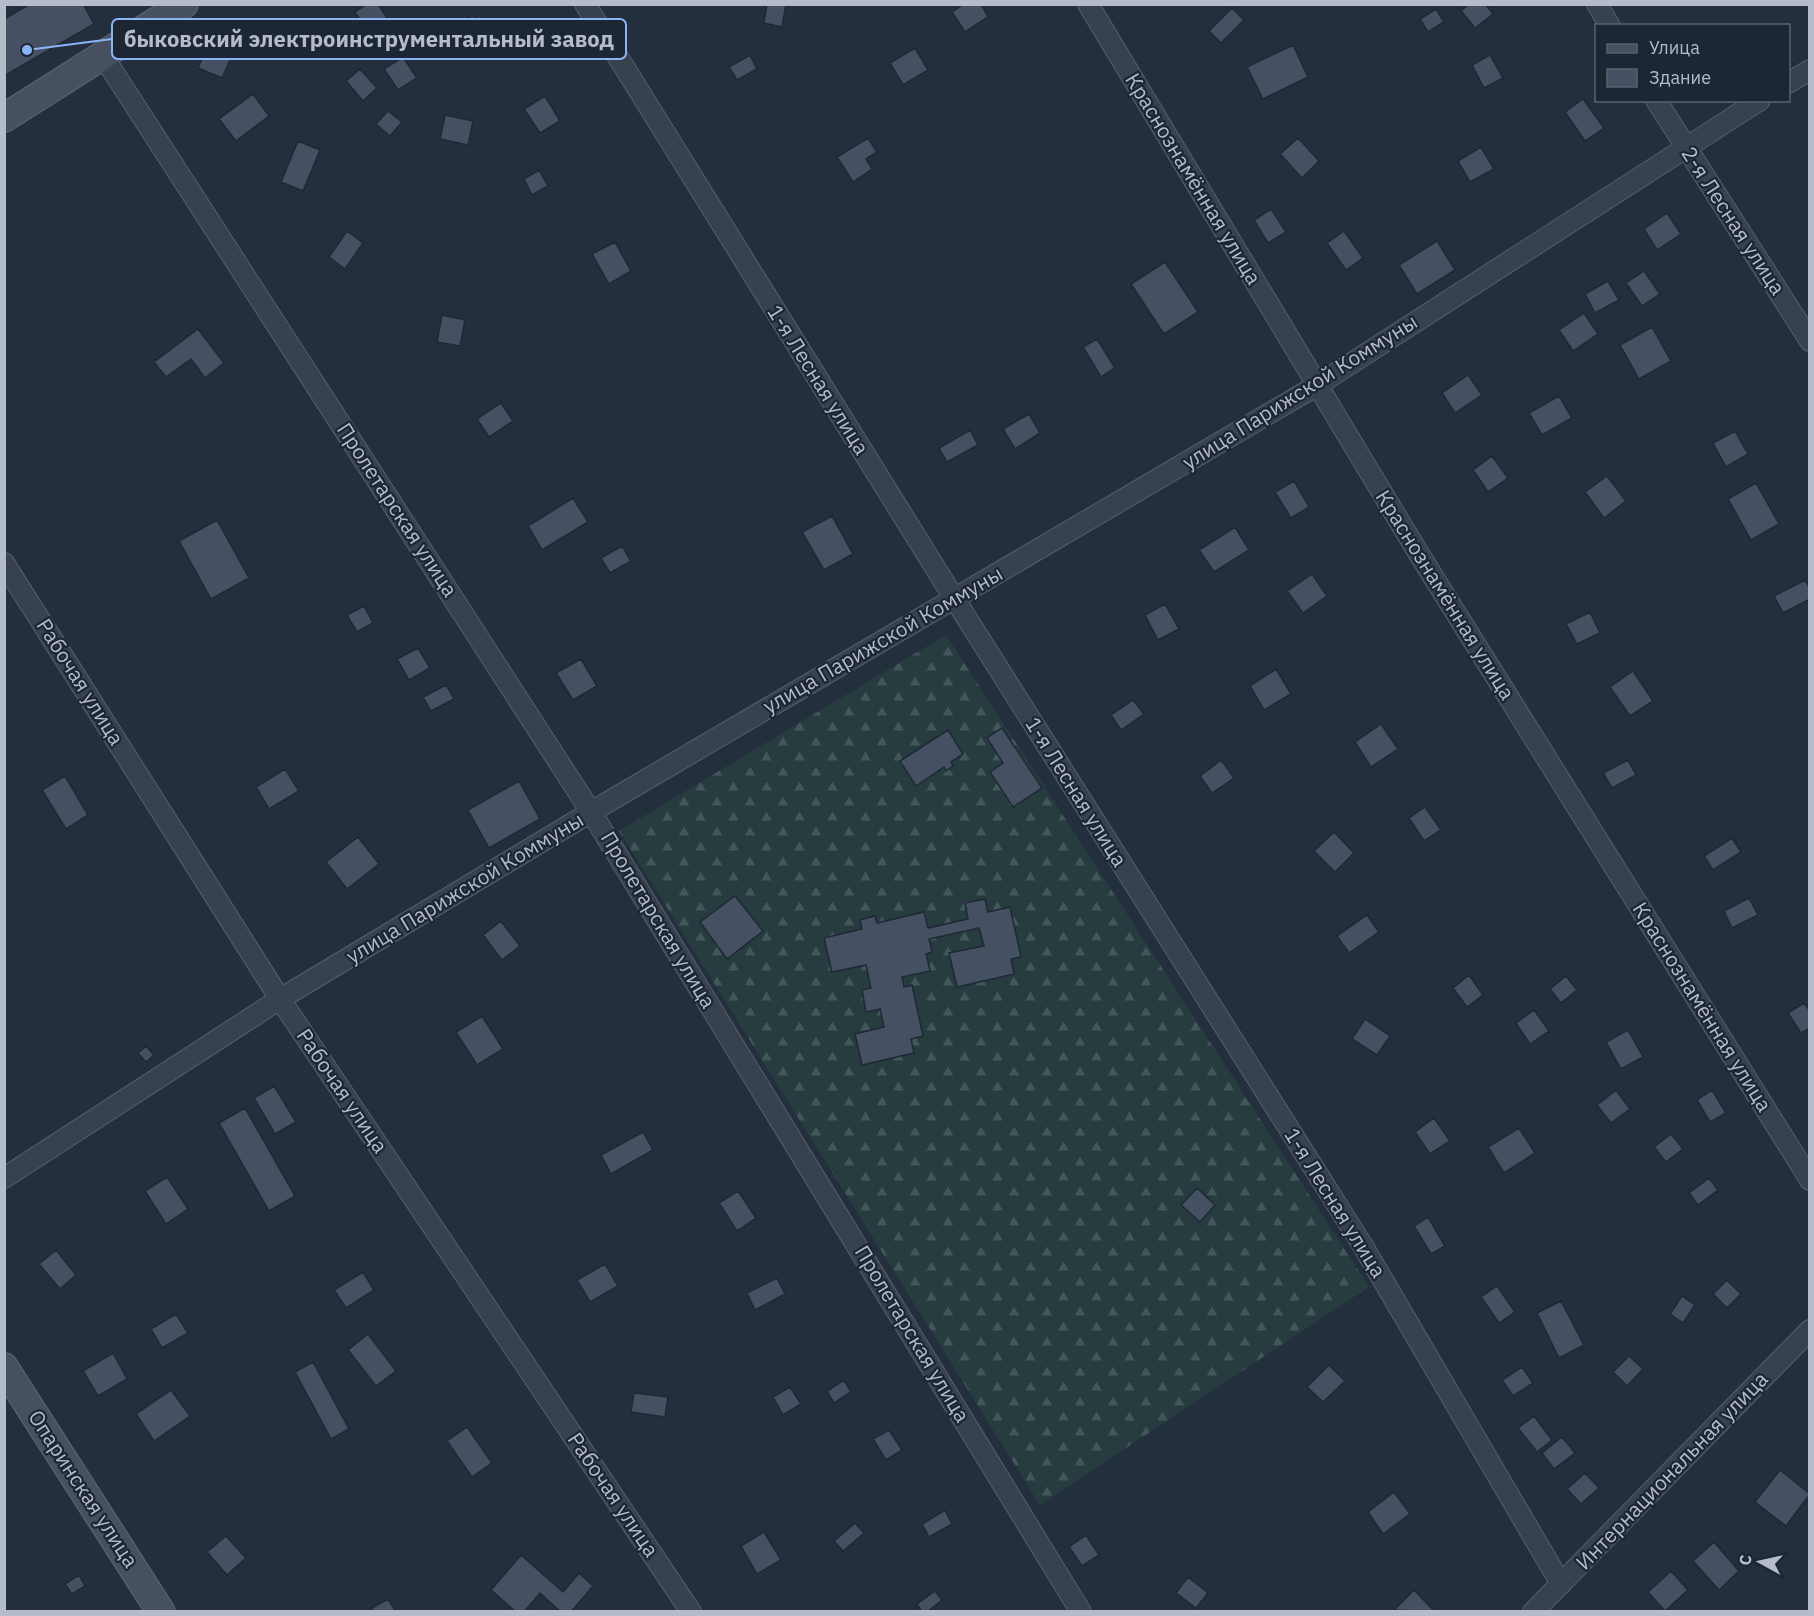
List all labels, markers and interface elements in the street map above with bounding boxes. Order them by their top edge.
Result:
callout: быковский электроинструментальный завод [112,19,626,59]
text: быковский электроинструментальный завод [124,24,615,53]
legend [1595,24,1790,102]
text: Улица [1649,36,1700,59]
text: Здание [1649,66,1711,89]
street label: Краснознамённая улица [1119,67,1268,290]
street label: 2-я Лесная улица [1675,141,1792,300]
street label: 1-я Лесная улица [762,299,876,460]
street label: улица Парижской Коммуны [1177,307,1422,475]
street label: Пролетарская улица [331,417,465,602]
street label: Краснознамённая улица [1370,484,1522,705]
street label: улица Парижской Коммуны [758,559,1007,719]
street label: Рабочая улица [31,613,131,750]
street label: 1-я Лесная улица [1020,711,1134,872]
street label: улица Парижской Коммуны [340,805,588,969]
street label: Пролетарская улица [595,826,723,1013]
street label: Краснознамённая улица [1627,896,1779,1117]
street label: Рабочая улица [291,1023,395,1158]
street label: 1-я Лесная улица [1279,1122,1393,1283]
street label: Пролетарская улица [849,1240,977,1427]
street label: Интернациональная улица [1569,1365,1773,1575]
street label: Опаринская улица [22,1404,145,1573]
street label: Рабочая улица [562,1427,666,1562]
north arrow [1730,1532,1790,1592]
text: С [1735,1553,1756,1566]

